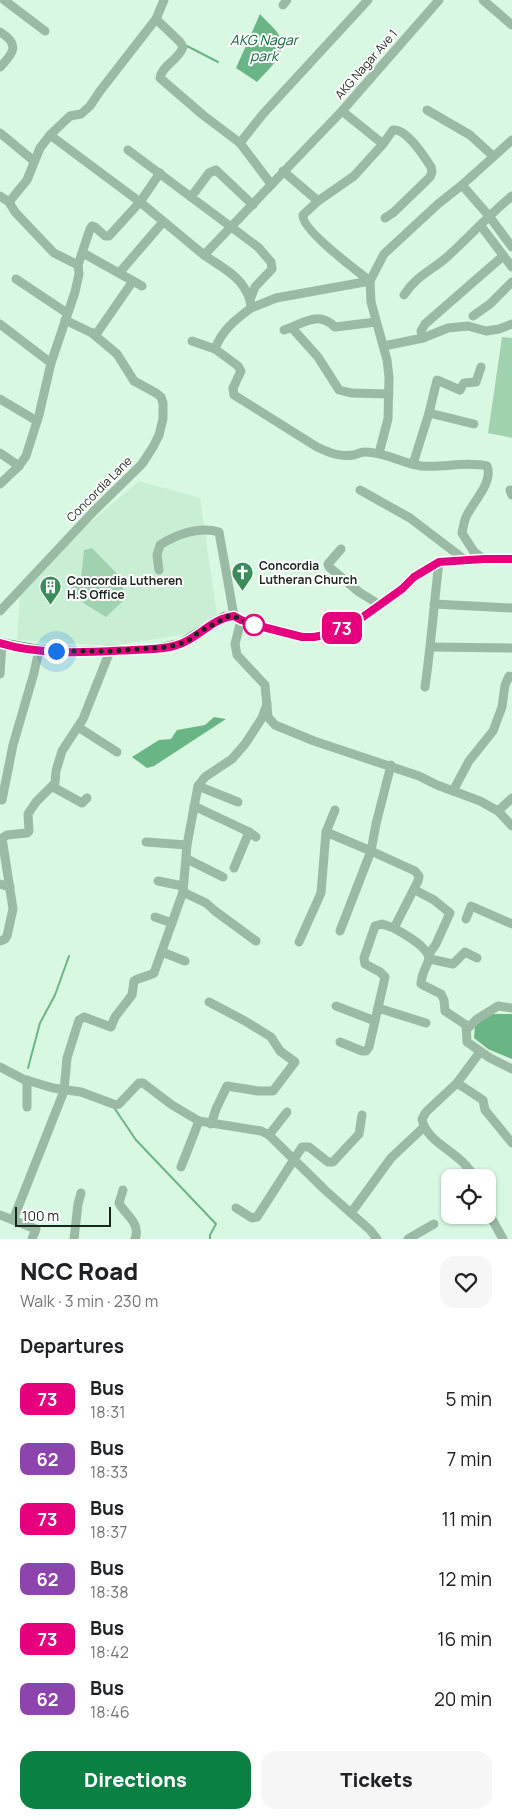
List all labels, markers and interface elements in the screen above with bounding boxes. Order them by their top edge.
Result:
street label: AKG Nagar Ave 1 [331,25,401,103]
water label: AKG Nagar park [230,30,300,65]
street label: Concordia Lane [62,452,136,526]
place label: Concordia Lutheran Church [259,557,357,588]
church icon: Concordia Lutheran Church [231,560,255,591]
place label: Concordia Lutheren H.S Office [67,572,183,603]
building icon: Concordia Lutheren H.S Office [39,575,63,606]
line badge: 73 [320,612,364,644]
unlabelled marker [243,614,265,636]
text: 73 [332,616,352,640]
your location [44,639,69,664]
map controls [441,1169,496,1224]
button: locate [441,1169,496,1224]
scale bar [15,1204,111,1227]
text: 100 m [22,1206,59,1225]
text: NCC Road [20,1254,138,1287]
button: heart [440,1256,492,1308]
text: Walk · 3 min · 230 m [20,1290,158,1312]
text: Departures [20,1333,124,1359]
text: Bus [90,1375,124,1401]
text: 5 min [445,1386,492,1412]
text: 73 [37,1387,58,1411]
text: 18:31 [90,1401,125,1423]
text: Bus [90,1435,124,1461]
text: 7 min [447,1446,492,1472]
text: 62 [37,1447,58,1471]
text: 18:33 [90,1461,128,1483]
text: Bus [90,1495,124,1521]
text: 11 min [442,1506,492,1532]
text: 73 [37,1507,58,1531]
text: 18:37 [90,1521,127,1543]
text: Bus [90,1555,124,1581]
text: 12 min [438,1566,492,1592]
text: 62 [37,1567,58,1591]
text: 18:38 [90,1581,128,1603]
text: Bus [90,1615,124,1641]
text: 16 min [437,1626,492,1652]
text: 73 [37,1627,58,1651]
text: 18:42 [90,1641,129,1663]
text: Bus [90,1675,124,1701]
text: 20 min [434,1686,492,1712]
text: 62 [37,1687,58,1711]
text: 18:46 [90,1701,130,1723]
button: Directions [20,1751,251,1809]
button: Tickets [261,1751,492,1809]

